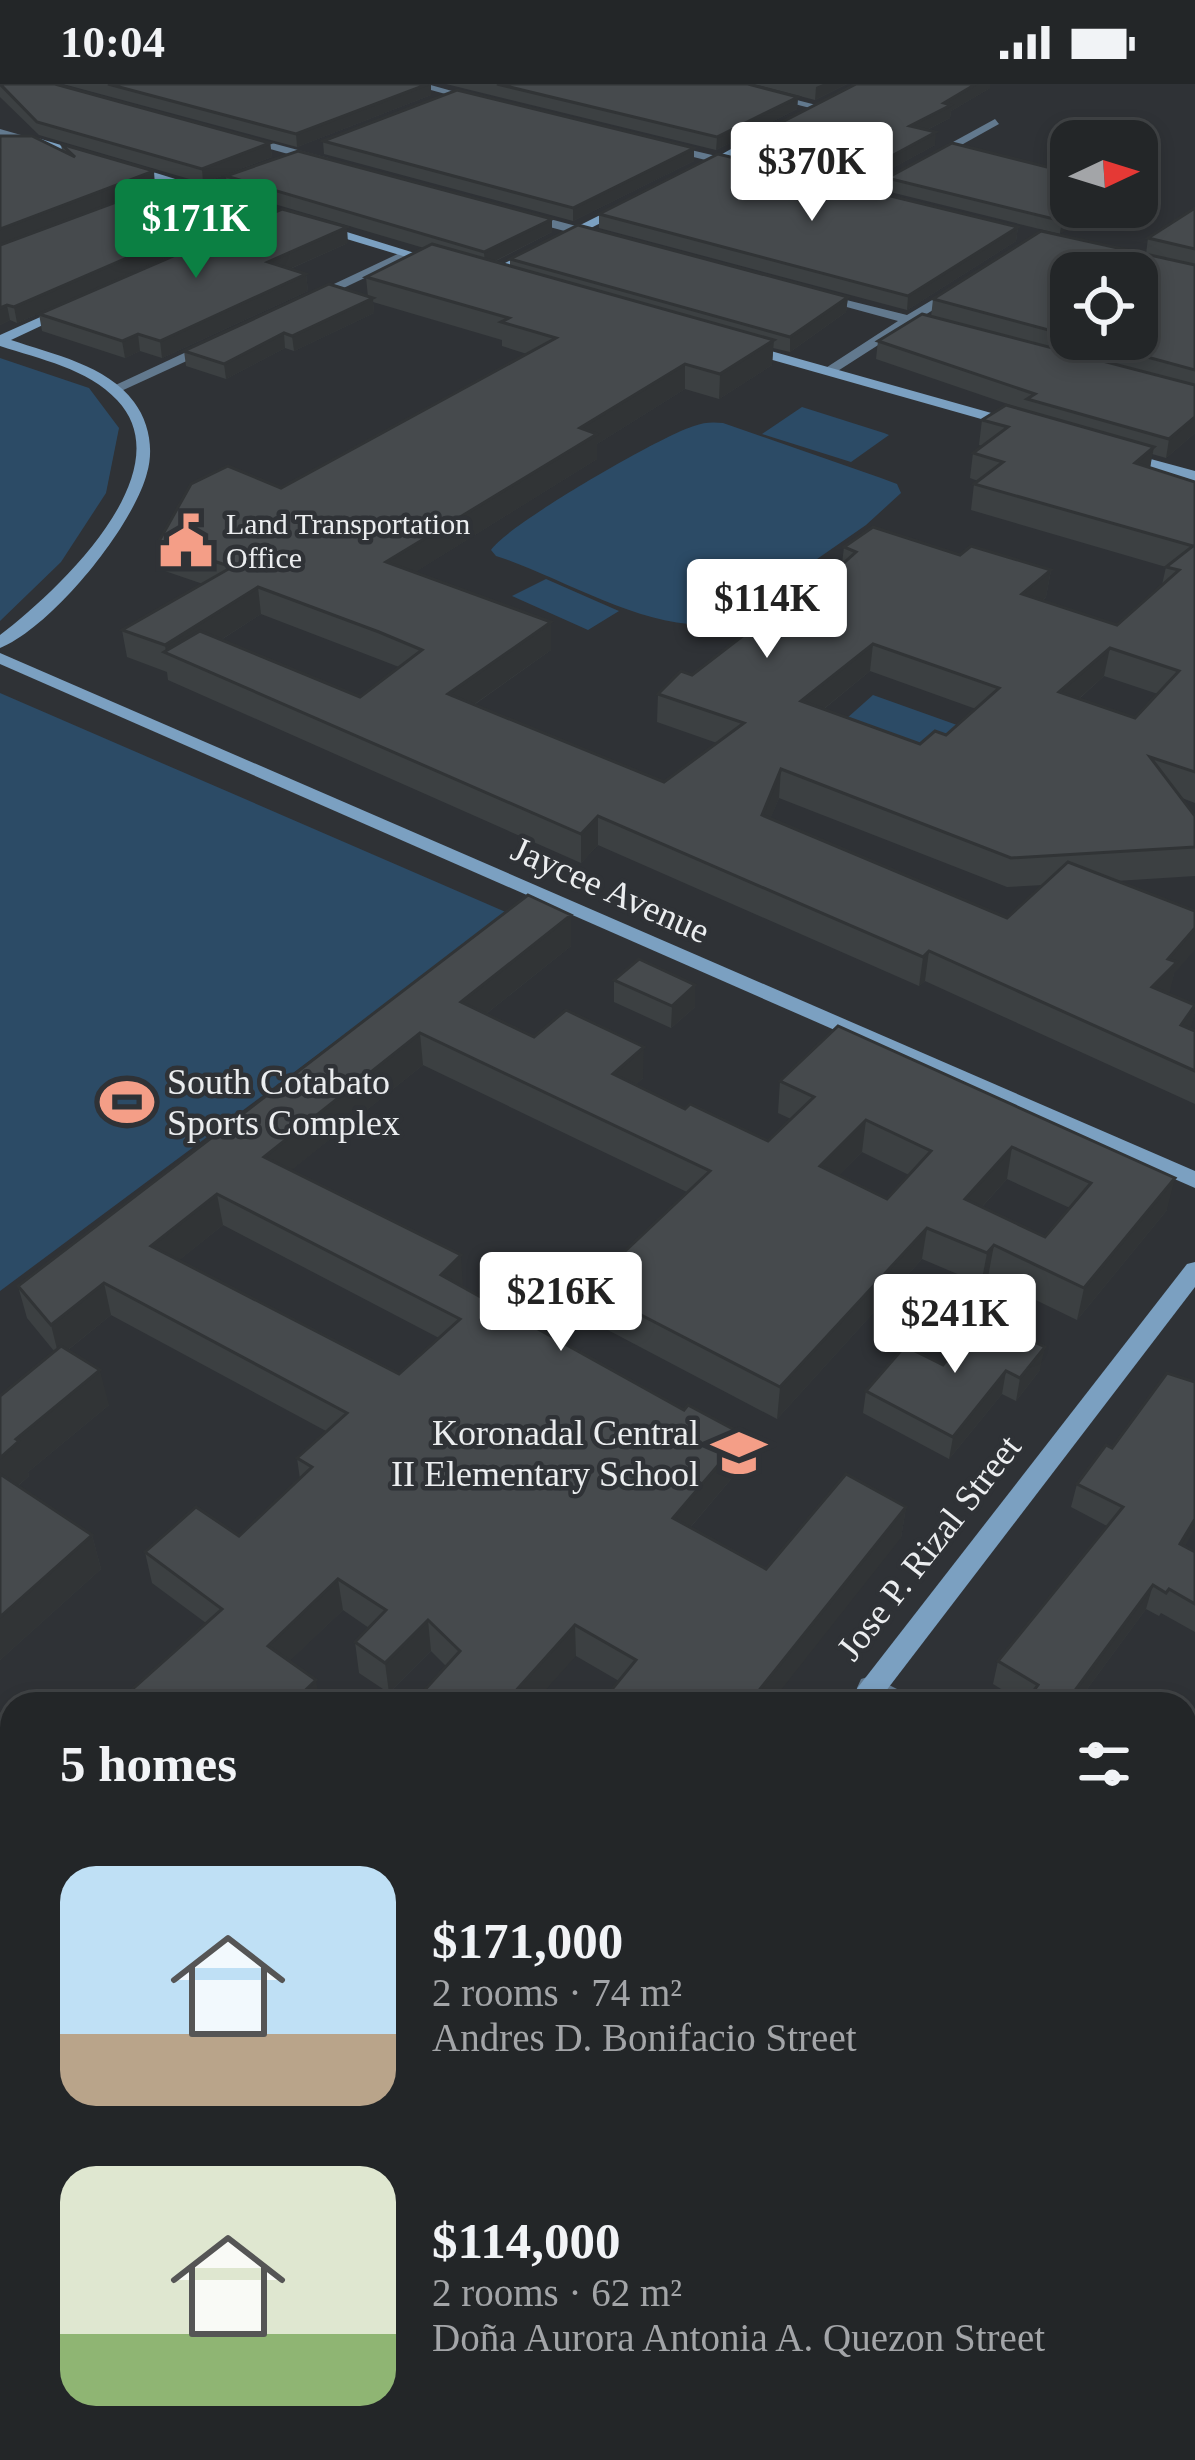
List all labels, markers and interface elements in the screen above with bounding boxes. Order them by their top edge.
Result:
text: 10:04 [60,17,165,67]
north arrow [1050,120,1158,228]
map controls [1050,120,1158,360]
pin: $370K [728,122,896,224]
text: $370K [758,139,866,182]
pin: $171K [112,179,280,281]
text: $171K [142,196,250,239]
button: locate [1050,252,1158,360]
place label: Land Transportation Office [226,507,470,574]
public building icon: Land Transportation Office [157,512,215,570]
pin: $114K [683,559,851,661]
text: $114K [714,576,820,619]
street label: Jaycee Avenue [506,828,716,951]
place label: South Cotabato Sports Complex [167,1062,400,1143]
sports icon: South Cotabato Sports Complex [98,1073,156,1131]
pin: $216K [477,1252,645,1354]
text: $216K [507,1269,615,1312]
pin: $241K [871,1274,1039,1376]
text: $241K [901,1291,1009,1334]
place label: Koronadal Central II Elementary School [391,1413,699,1494]
school or university icon: Koronadal Central II Elementary School [710,1424,768,1482]
street label: Jose P. Rizal Street [829,1427,1029,1668]
icon: filters [1071,1731,1137,1797]
text: 5 homes [60,1736,237,1792]
text: $171,000 [432,1913,623,1969]
icon: home [156,1914,300,2058]
text: 2 rooms · 74 m² [432,1971,682,2014]
text: Andres D. Bonifacio Street [432,2016,857,2059]
text: $114,000 [432,2213,620,2269]
icon: home [156,2214,300,2358]
text: 2 rooms · 62 m² [432,2271,682,2314]
text: Doña Aurora Antonia A. Quezon Street [432,2316,1045,2359]

